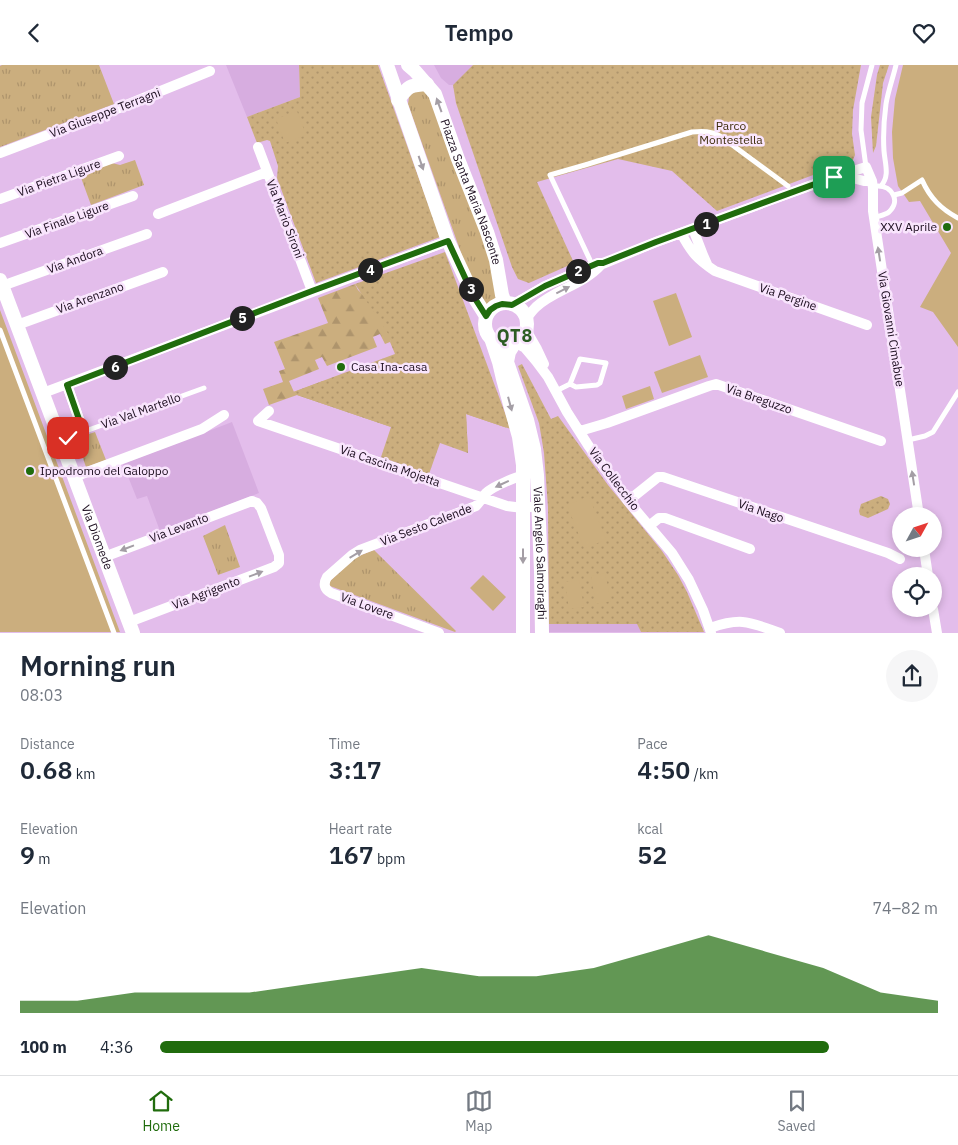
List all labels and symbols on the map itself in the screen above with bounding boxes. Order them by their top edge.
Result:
street label: Via Giuseppe Terragni [47,84,162,141]
one-way arrow [435,97,443,112]
street label: Piazza Santa Maria Nascente [437,117,505,266]
park label: Parco Montestella [699,118,763,147]
street label: Via Pietra Ligure [15,155,103,200]
one-way arrow [417,156,425,171]
pin [813,156,855,198]
street label: Via Mario Sironi [264,177,307,260]
street label: Via Finale Ligure [23,197,111,242]
pin: 1 [694,211,718,237]
place label: XXV Aprile [880,219,937,234]
marker: XXV Aprile [941,221,953,233]
street label: Via Andora [45,242,105,277]
one-way arrow [875,245,883,261]
pin: 4 [358,257,382,283]
pin: 2 [566,259,590,283]
street label: Via Giovanni Cimabue [875,270,908,388]
pin: 3 [458,277,484,301]
street label: Via Arenzano [54,278,126,317]
street label: Via Pergine [757,280,819,314]
one-way arrow [556,286,571,294]
pin: 5 [230,305,254,331]
district label: QT8 [497,324,533,347]
pin: 6 [102,355,128,379]
place label: Casa Ina-casa [351,359,428,374]
marker: Casa Ina-casa [335,361,347,373]
street label: Via Breguzzo [724,380,795,417]
street label: Via Val Martello [99,389,183,432]
one-way arrow [506,397,514,412]
pin [47,417,89,459]
street label: Via Cascina Mojetta [338,441,443,490]
street label: Via Collecchio [586,444,643,514]
place label: Ippodromo del Galoppo [40,463,169,478]
marker: Ippodromo del Galoppo [24,465,36,477]
one-way arrow [909,470,917,486]
one-way arrow [495,480,509,488]
street label: Viale Angelo Salmoiraghi [530,486,550,620]
street label: Via Nago [736,496,786,525]
street label: Via Sesto Calende [378,500,474,549]
street label: Via Diomede [78,503,117,572]
north arrow [892,507,942,557]
street label: Via Levanto [147,509,211,546]
one-way arrow [119,544,134,552]
one-way arrow [349,549,362,558]
one-way arrow [519,549,527,565]
one-way arrow [249,570,264,578]
street label: Via Agrigento [170,573,242,612]
street label: Via Lovere [339,589,396,622]

